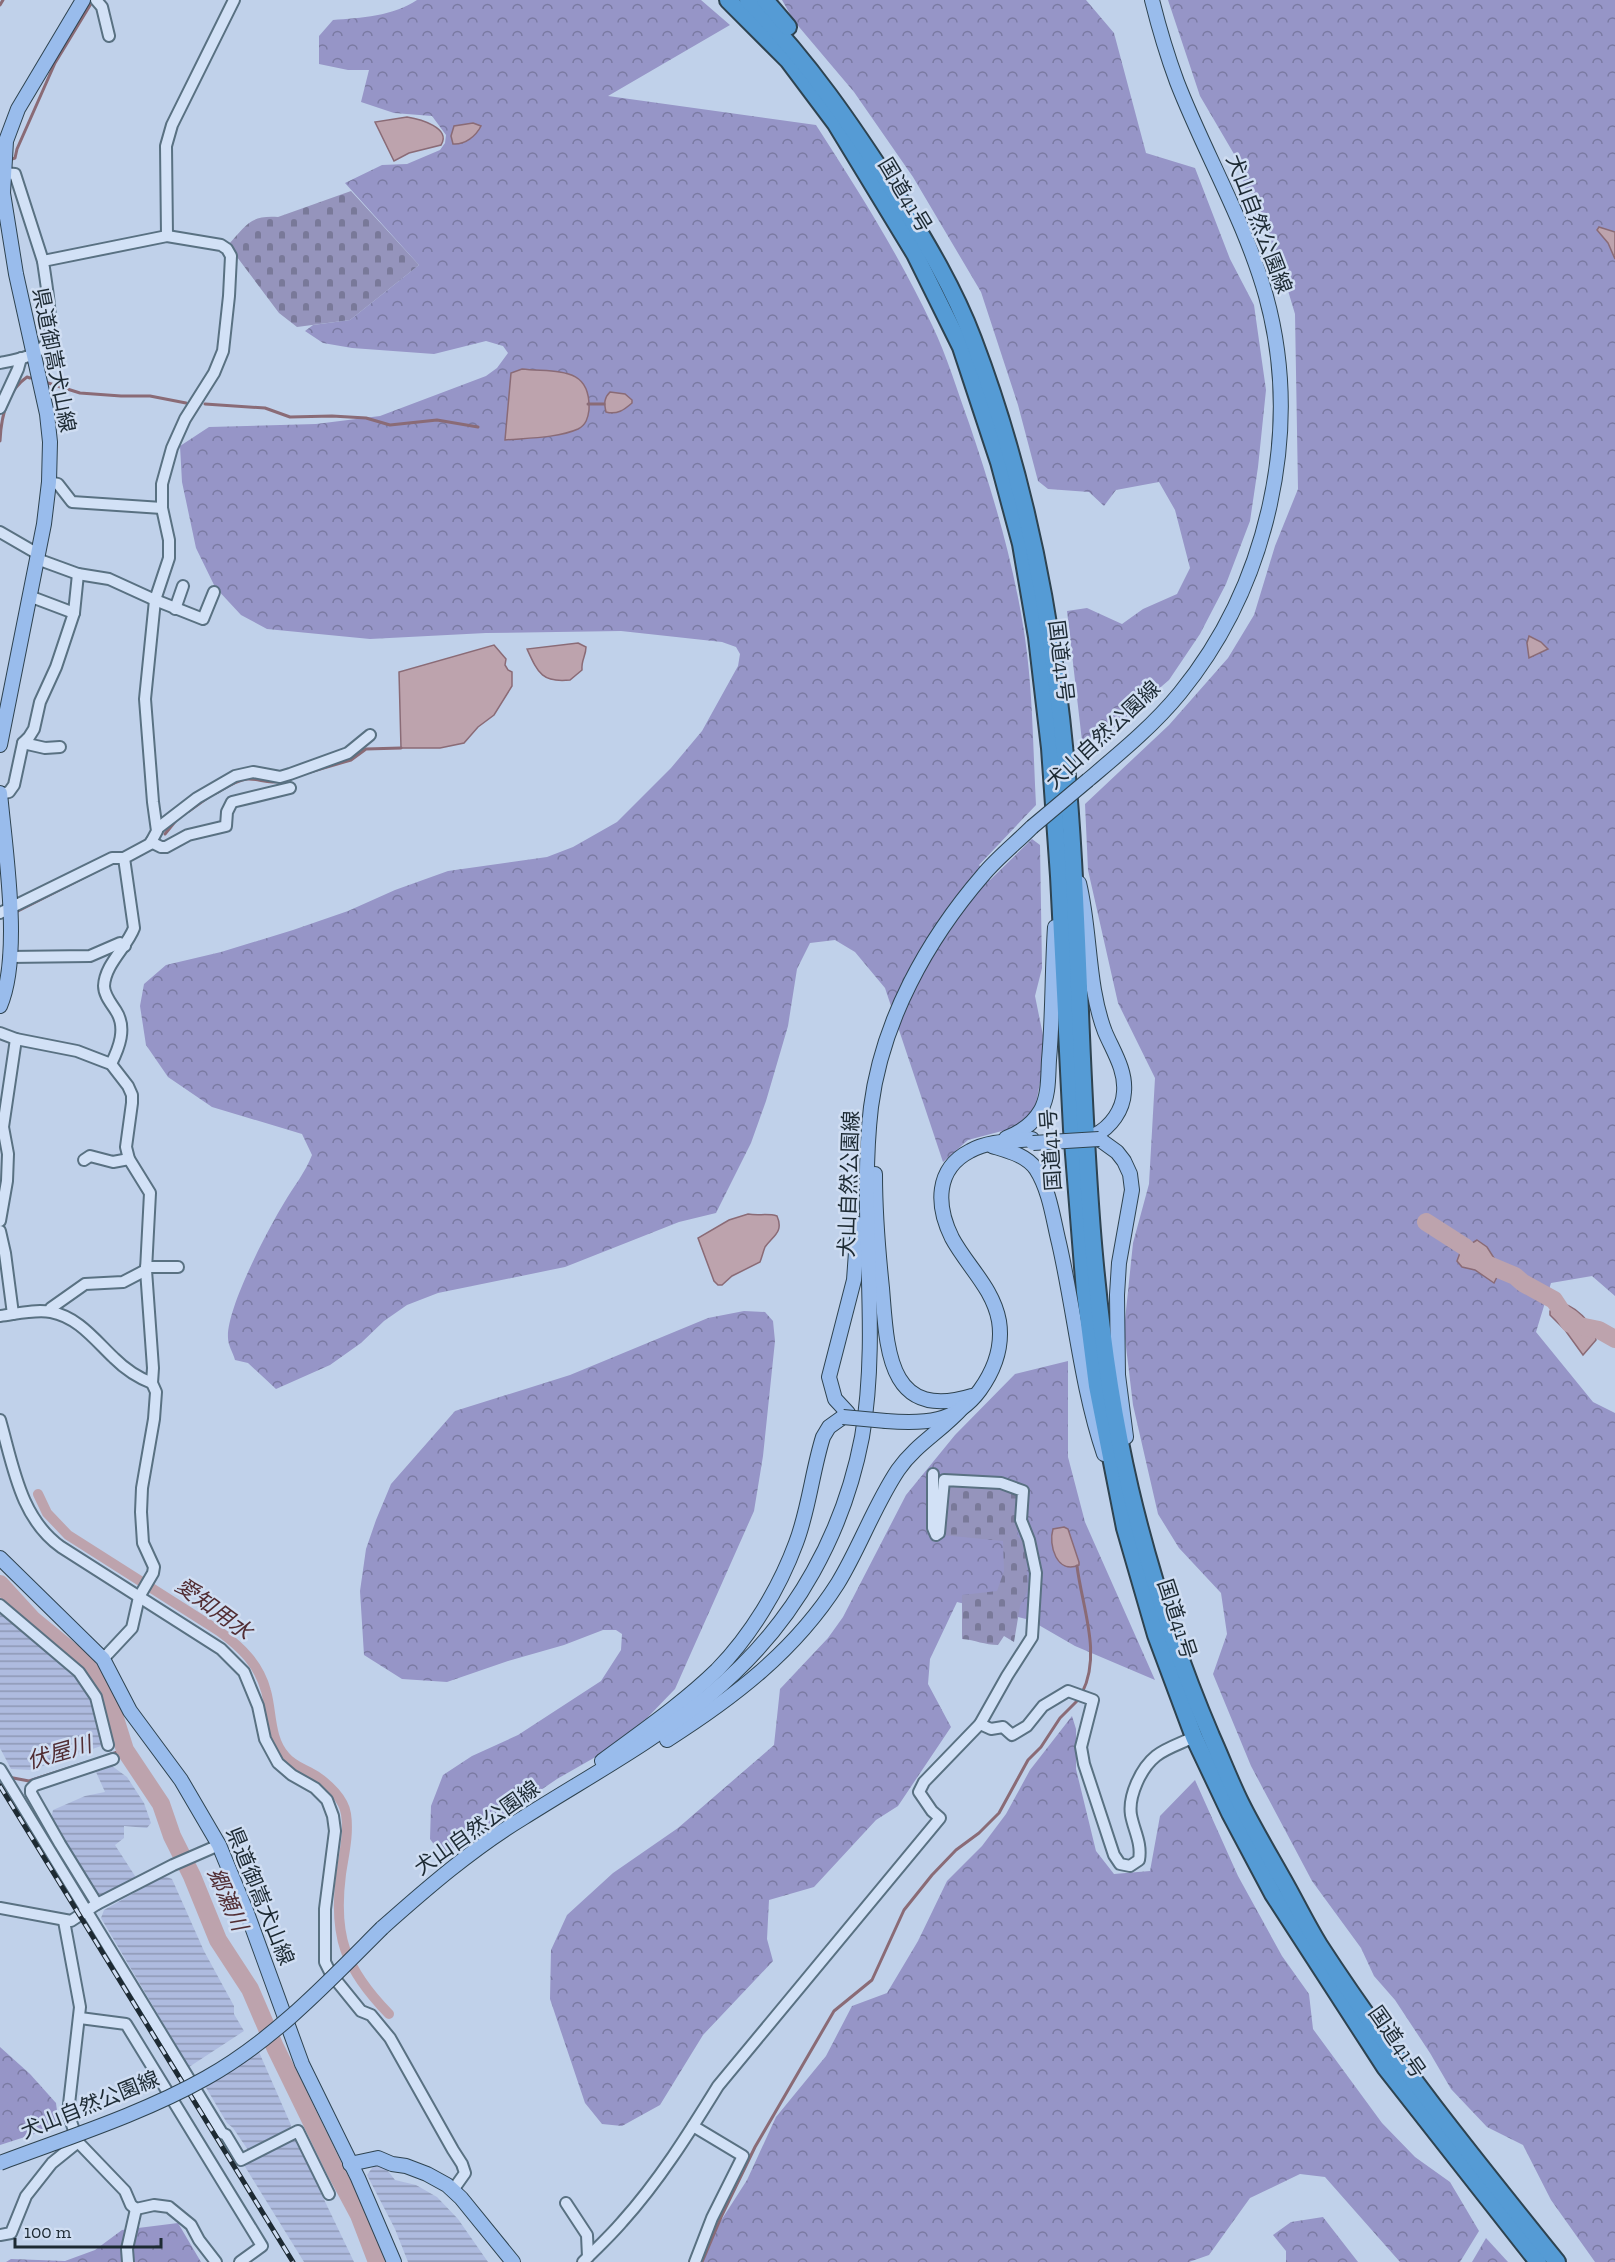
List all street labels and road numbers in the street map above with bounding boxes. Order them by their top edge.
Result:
street label: 犬山自然公園線 [1221,151,1297,297]
street label: 国道41号 [873,153,937,236]
street label: 県道御嵩犬山線 [28,285,81,434]
street label: 国道41号 [1044,619,1079,703]
street label: 犬山自然公園線 [1040,675,1165,794]
street label: 国道41号 [1035,1108,1066,1192]
street label: 犬山自然公園線 [833,1110,864,1258]
street label: 国道41号 [1153,1576,1202,1662]
street label: 犬山自然公園線 [409,1775,544,1880]
street label: 県道御嵩犬山線 [221,1823,300,1969]
street label: 国道41号 [1364,2001,1431,2083]
street label: 犬山自然公園線 [17,2065,163,2144]

